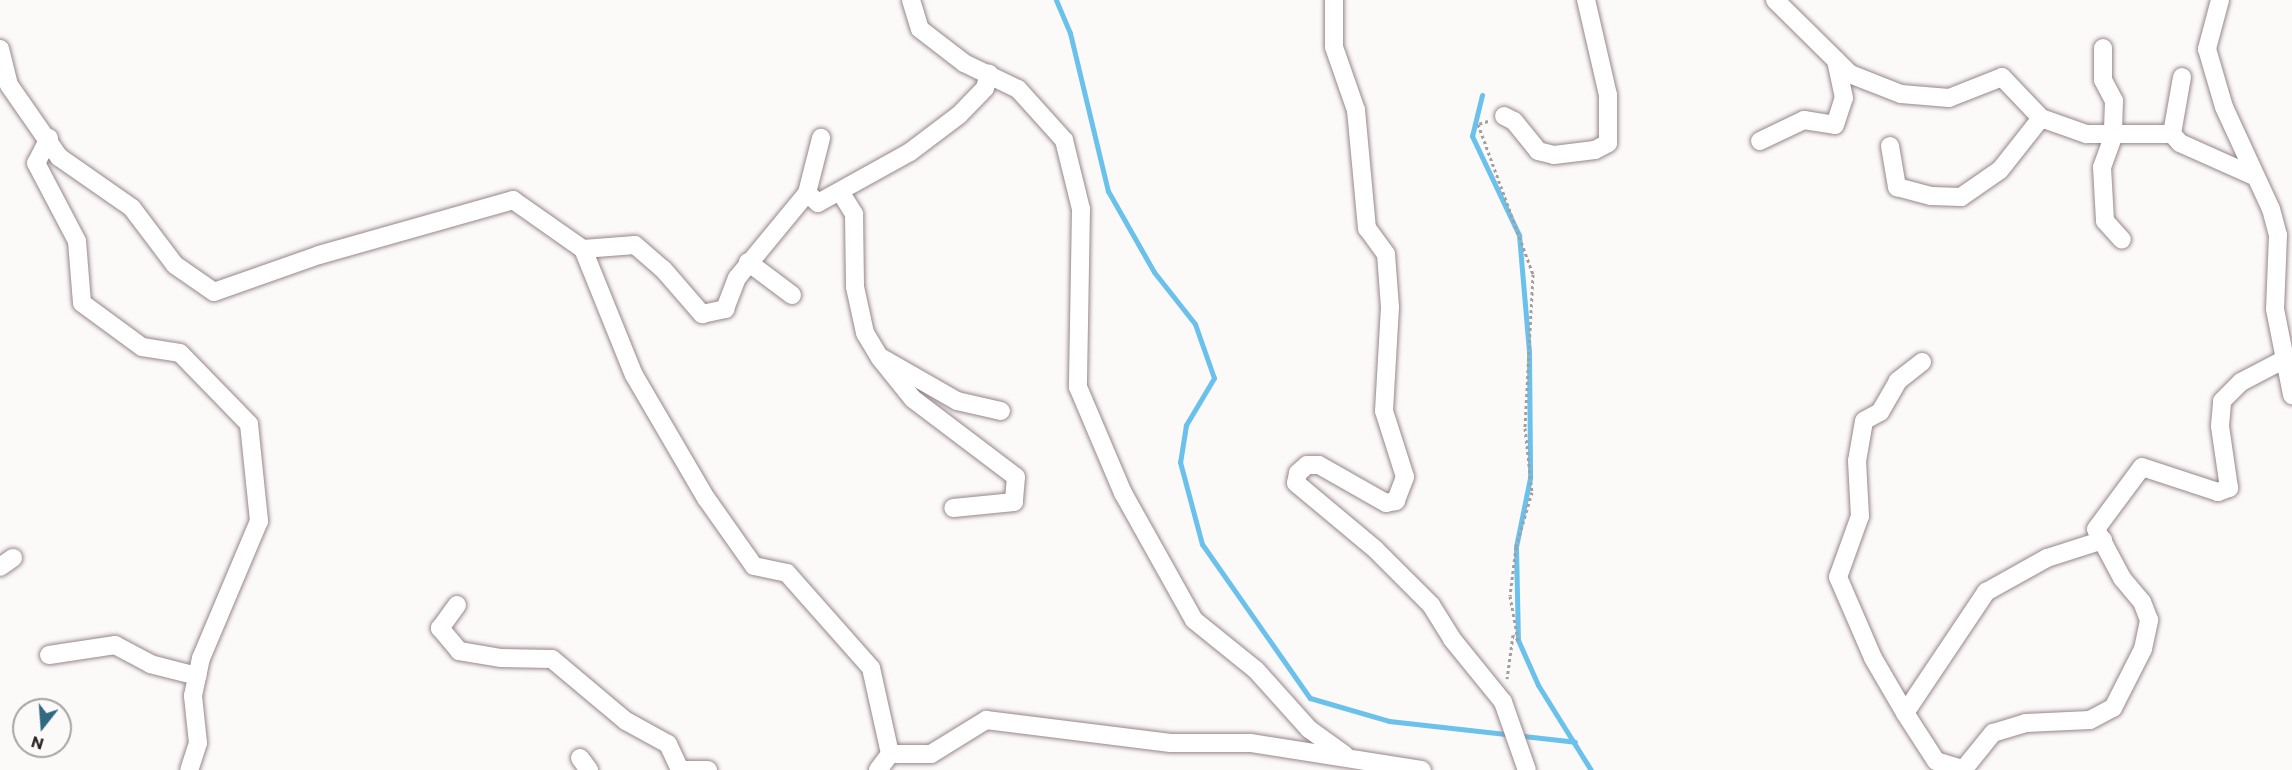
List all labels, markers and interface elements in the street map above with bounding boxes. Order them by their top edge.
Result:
north arrow [12,698,72,758]
text: N [29,733,46,755]

